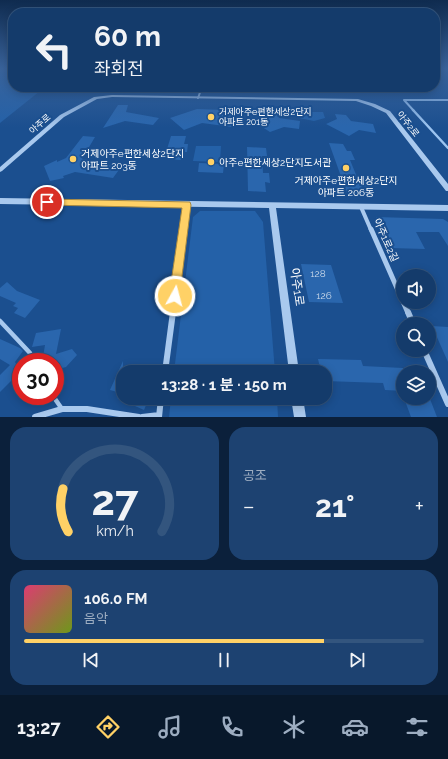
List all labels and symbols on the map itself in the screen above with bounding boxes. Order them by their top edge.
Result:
place label: 거제아주e편한세상2단지 아파트 201동 [219,107,312,127]
street label: 아주2로 [395,109,421,139]
street label: 아주로 [27,112,53,136]
marker: 거제아주e편한세상2단지 아파트 201동 [206,112,216,122]
place label: 거제아주e편한세상2단지 아파트 203동 [81,148,184,171]
marker: 거제아주e편한세상2단지 아파트 203동 [68,154,78,164]
marker: 아주e편한세상2단지도서관 [206,157,216,167]
place label: 아주e편한세상2단지도서관 [219,157,332,168]
marker: 거제아주e편한세상2단지 아파트 206동 [341,163,351,173]
place label: 거제아주e편한세상2단지 아파트 206동 [294,175,398,198]
pin [30,185,64,219]
street label: 아주1로2길 [372,217,400,263]
street label: 아주1로 [287,267,307,307]
house number: 128 [310,268,326,279]
position arrow [154,275,196,317]
house number: 126 [316,290,332,301]
speed limit sign: 30 [12,353,64,405]

